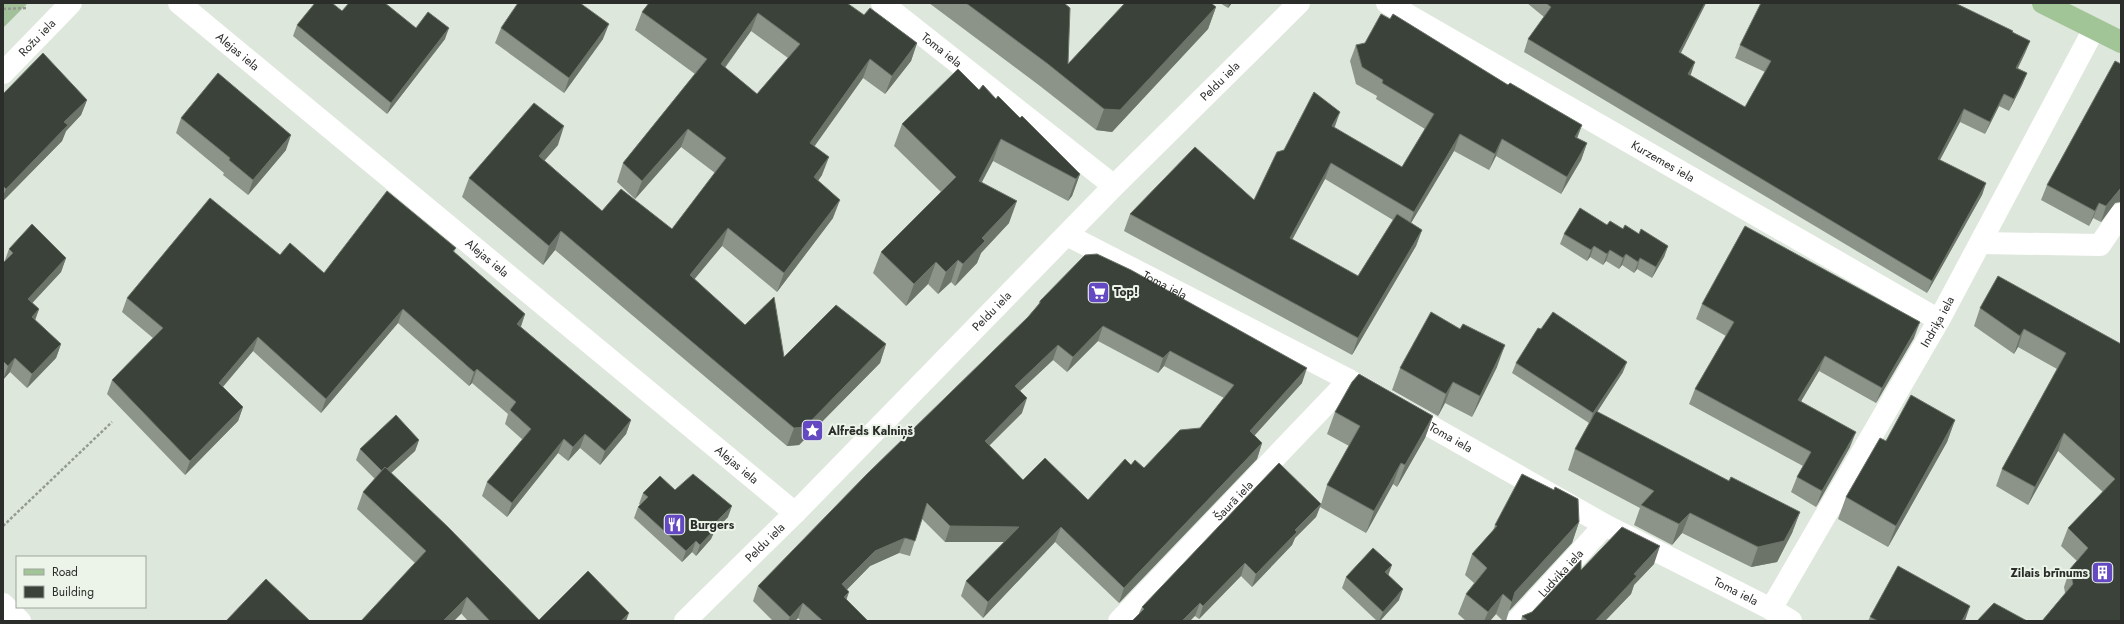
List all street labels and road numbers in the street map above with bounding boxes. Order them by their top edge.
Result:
street label: Rožu iela [14,15,60,61]
street label: Alejas iela [212,28,263,75]
street label: Toma iela [917,28,966,72]
street label: Peldu iela [1196,57,1244,105]
street label: Kurzemes iela [1628,136,1698,187]
street label: Alejas iela [461,235,513,282]
street label: Toma iela [1140,266,1190,304]
street label: Peldu iela [968,287,1016,335]
street label: Indriķa iela [1916,293,1959,351]
street label: Toma iela [1426,418,1476,457]
street label: Alejas iela [711,441,763,488]
street label: Šaurā iela [1210,476,1258,525]
street label: Peldu iela [741,519,789,566]
street label: Ludviķa iela [1534,545,1588,601]
street label: Toma iela [1711,572,1761,610]

